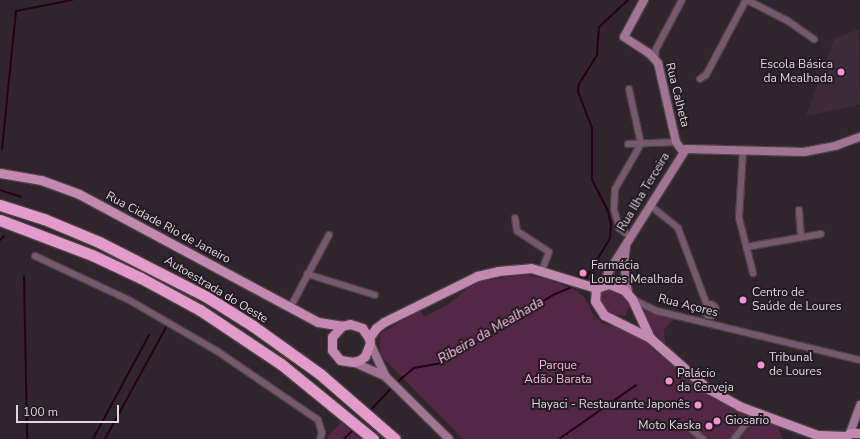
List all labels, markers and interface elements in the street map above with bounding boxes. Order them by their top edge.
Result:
place label: Escola Básica da Mealhada [760,58,833,86]
street label: Rua Calheta [662,61,692,129]
marker: Escola Básica da Mealhada [836,67,846,77]
street label: Rua Ilha Terceira [615,150,673,234]
street label: Rua Cidade Rio de Janeiro [103,189,233,267]
street label: Autoestrada do Oeste [162,253,270,327]
place label: Farmácia Loures Mealhada [591,259,683,287]
marker: Farmácia Loures Mealhada [578,268,588,278]
place label: Centro de Saúde de Loures [752,286,842,314]
street label: Rua Açores [656,292,720,320]
water label: Ribeira da Mealhada [435,294,547,368]
marker: Centro de Saúde de Loures [737,294,749,306]
place label: Tribunal de Loures [769,351,822,379]
park label: Parque Adão Barata [524,359,592,387]
marker: Tribunal de Loures [756,360,766,370]
place label: Palácio da Cerveja [677,367,734,395]
marker: Palácio da Cerveja [664,376,674,386]
scale bar [18,397,121,423]
place label: Hayaci - Restaurante Japonês [531,398,690,412]
marker: Hayaci - Restaurante Japonês [693,400,703,410]
text: 100 m [23,404,58,420]
place label: Giosario [725,414,769,428]
marker: Giosario [712,416,722,426]
place label: Moto Kaska [638,419,701,433]
marker: Moto Kaska [704,421,714,431]

